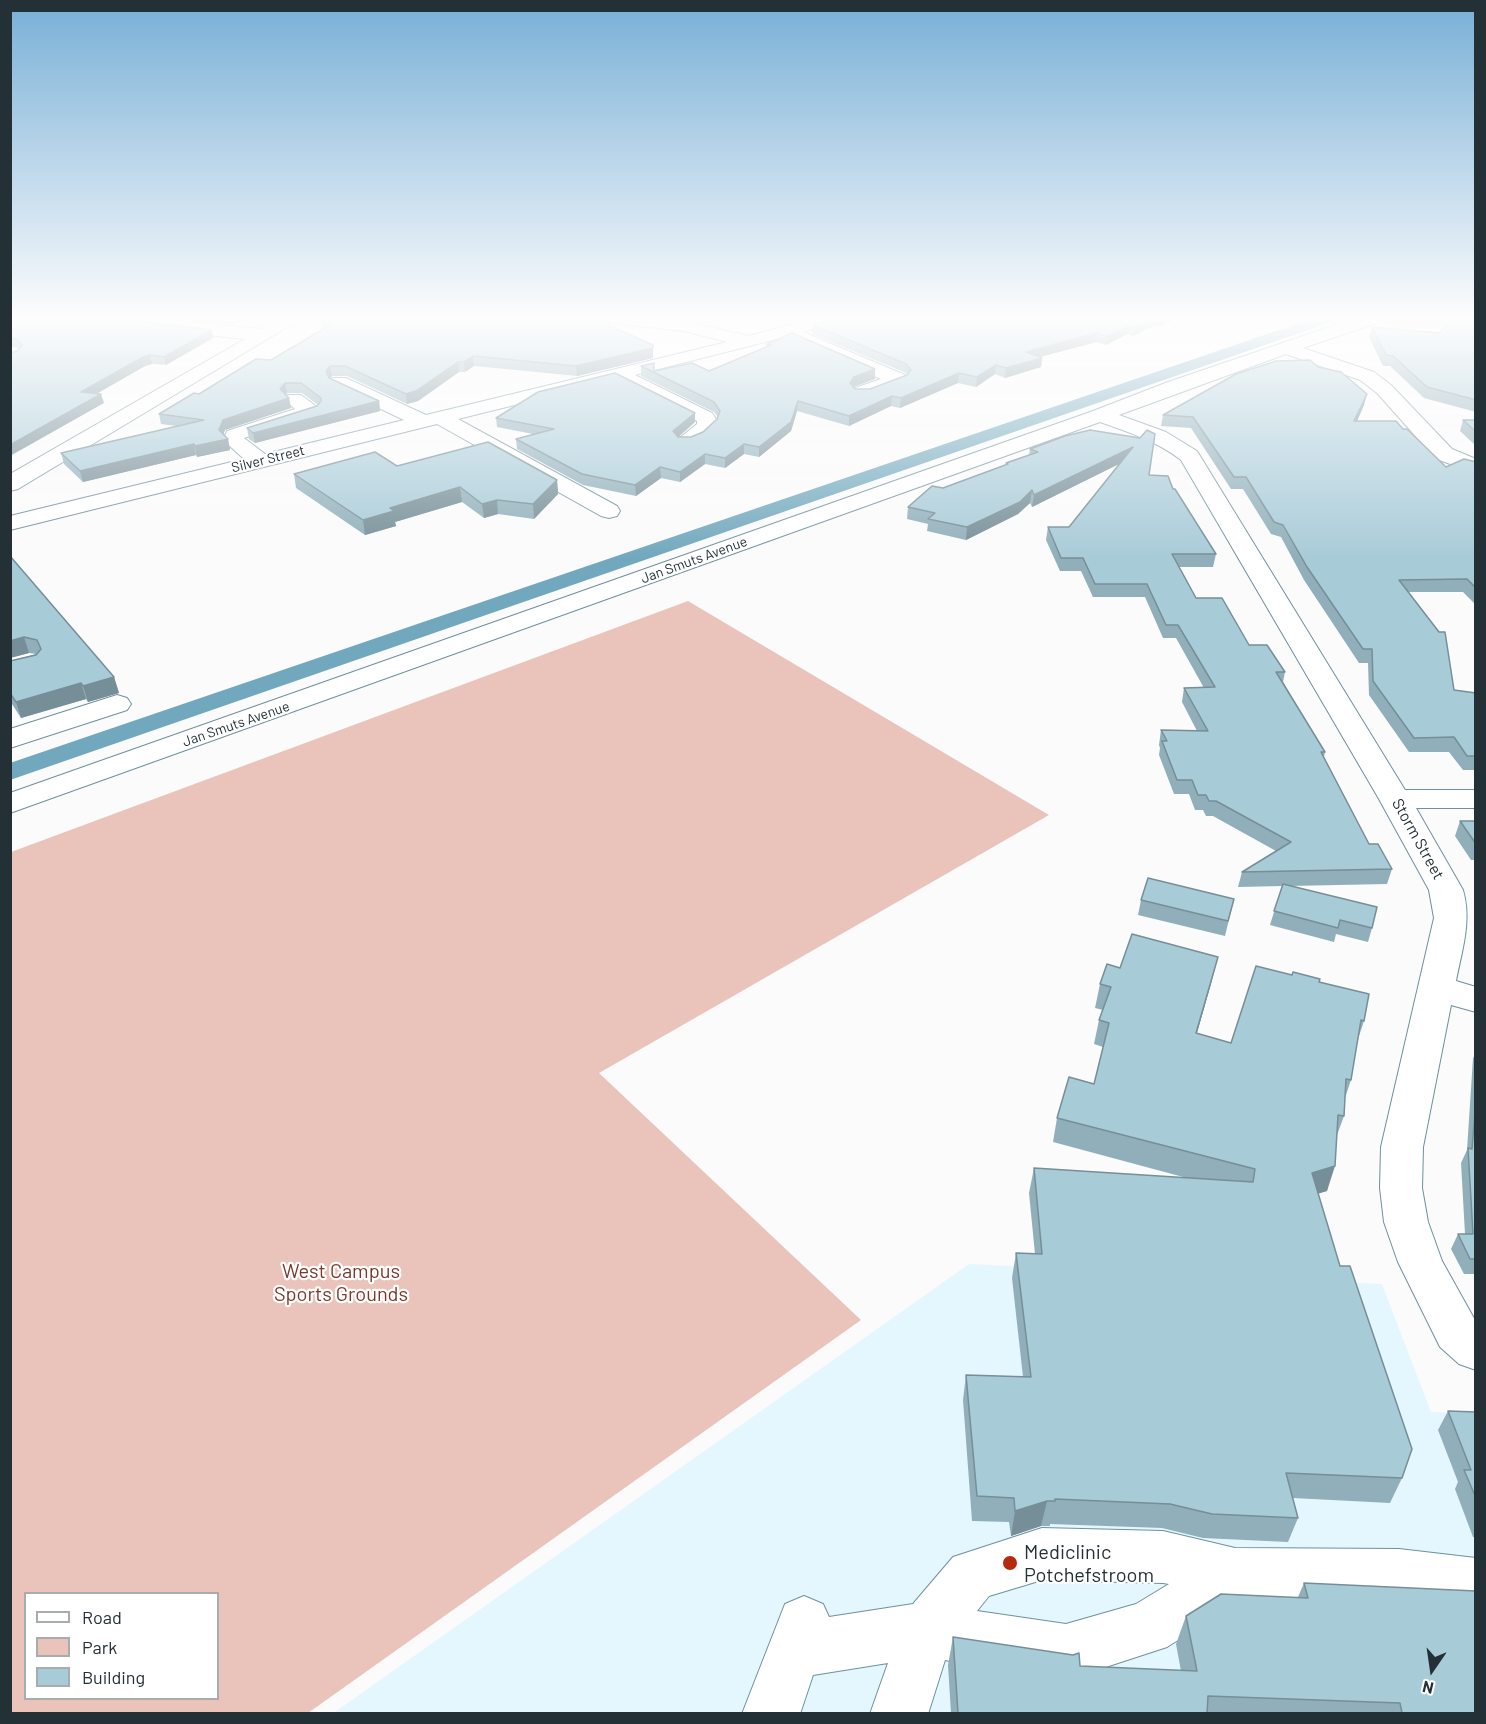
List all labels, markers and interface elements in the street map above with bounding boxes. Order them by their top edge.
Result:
street label: Silver Street [230,442,306,476]
street label: Jan Smuts Avenue [639,533,749,587]
street label: Jan Smuts Avenue [180,698,292,750]
street label: Storm Street [1388,795,1448,883]
park label: West Campus Sports Grounds [274,1259,408,1306]
place label: Mediclinic Potchefstroom [1024,1540,1154,1587]
marker: Mediclinic Potchefstroom [1001,1554,1019,1572]
legend [24,1592,219,1700]
text: Road [82,1606,122,1628]
text: Park [82,1636,117,1658]
north arrow [1402,1640,1462,1700]
text: Building [82,1666,145,1688]
text: N [1421,1678,1435,1698]

